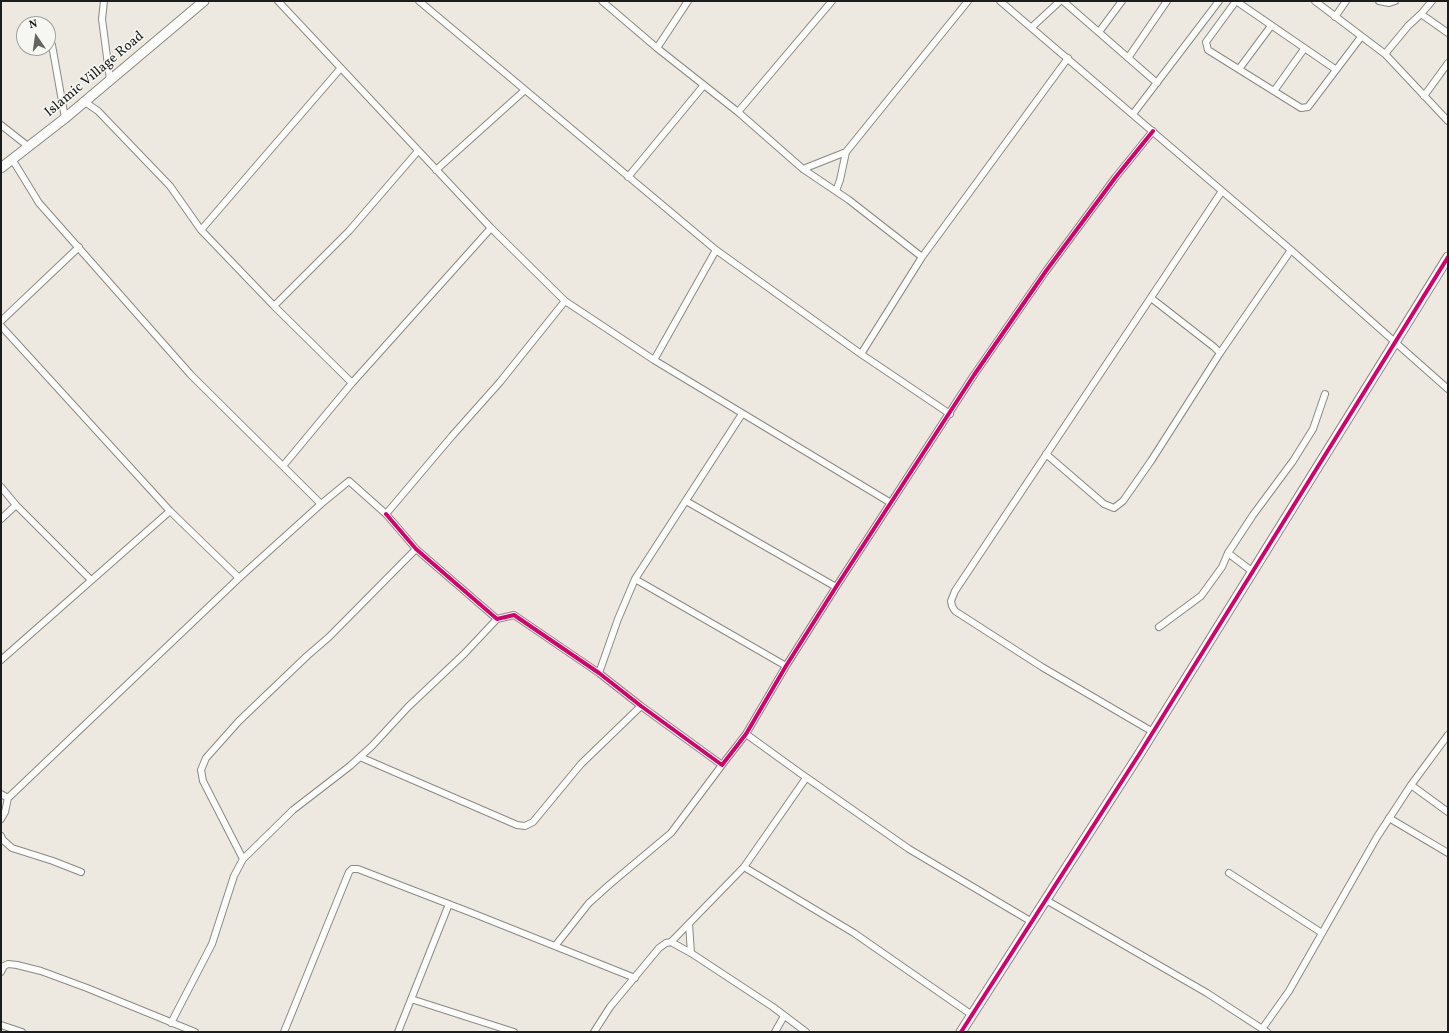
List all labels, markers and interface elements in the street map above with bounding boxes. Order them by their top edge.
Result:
north arrow [16,16,56,56]
text: N [28,17,39,33]
street label: Islamic Village Road [42,29,148,121]

